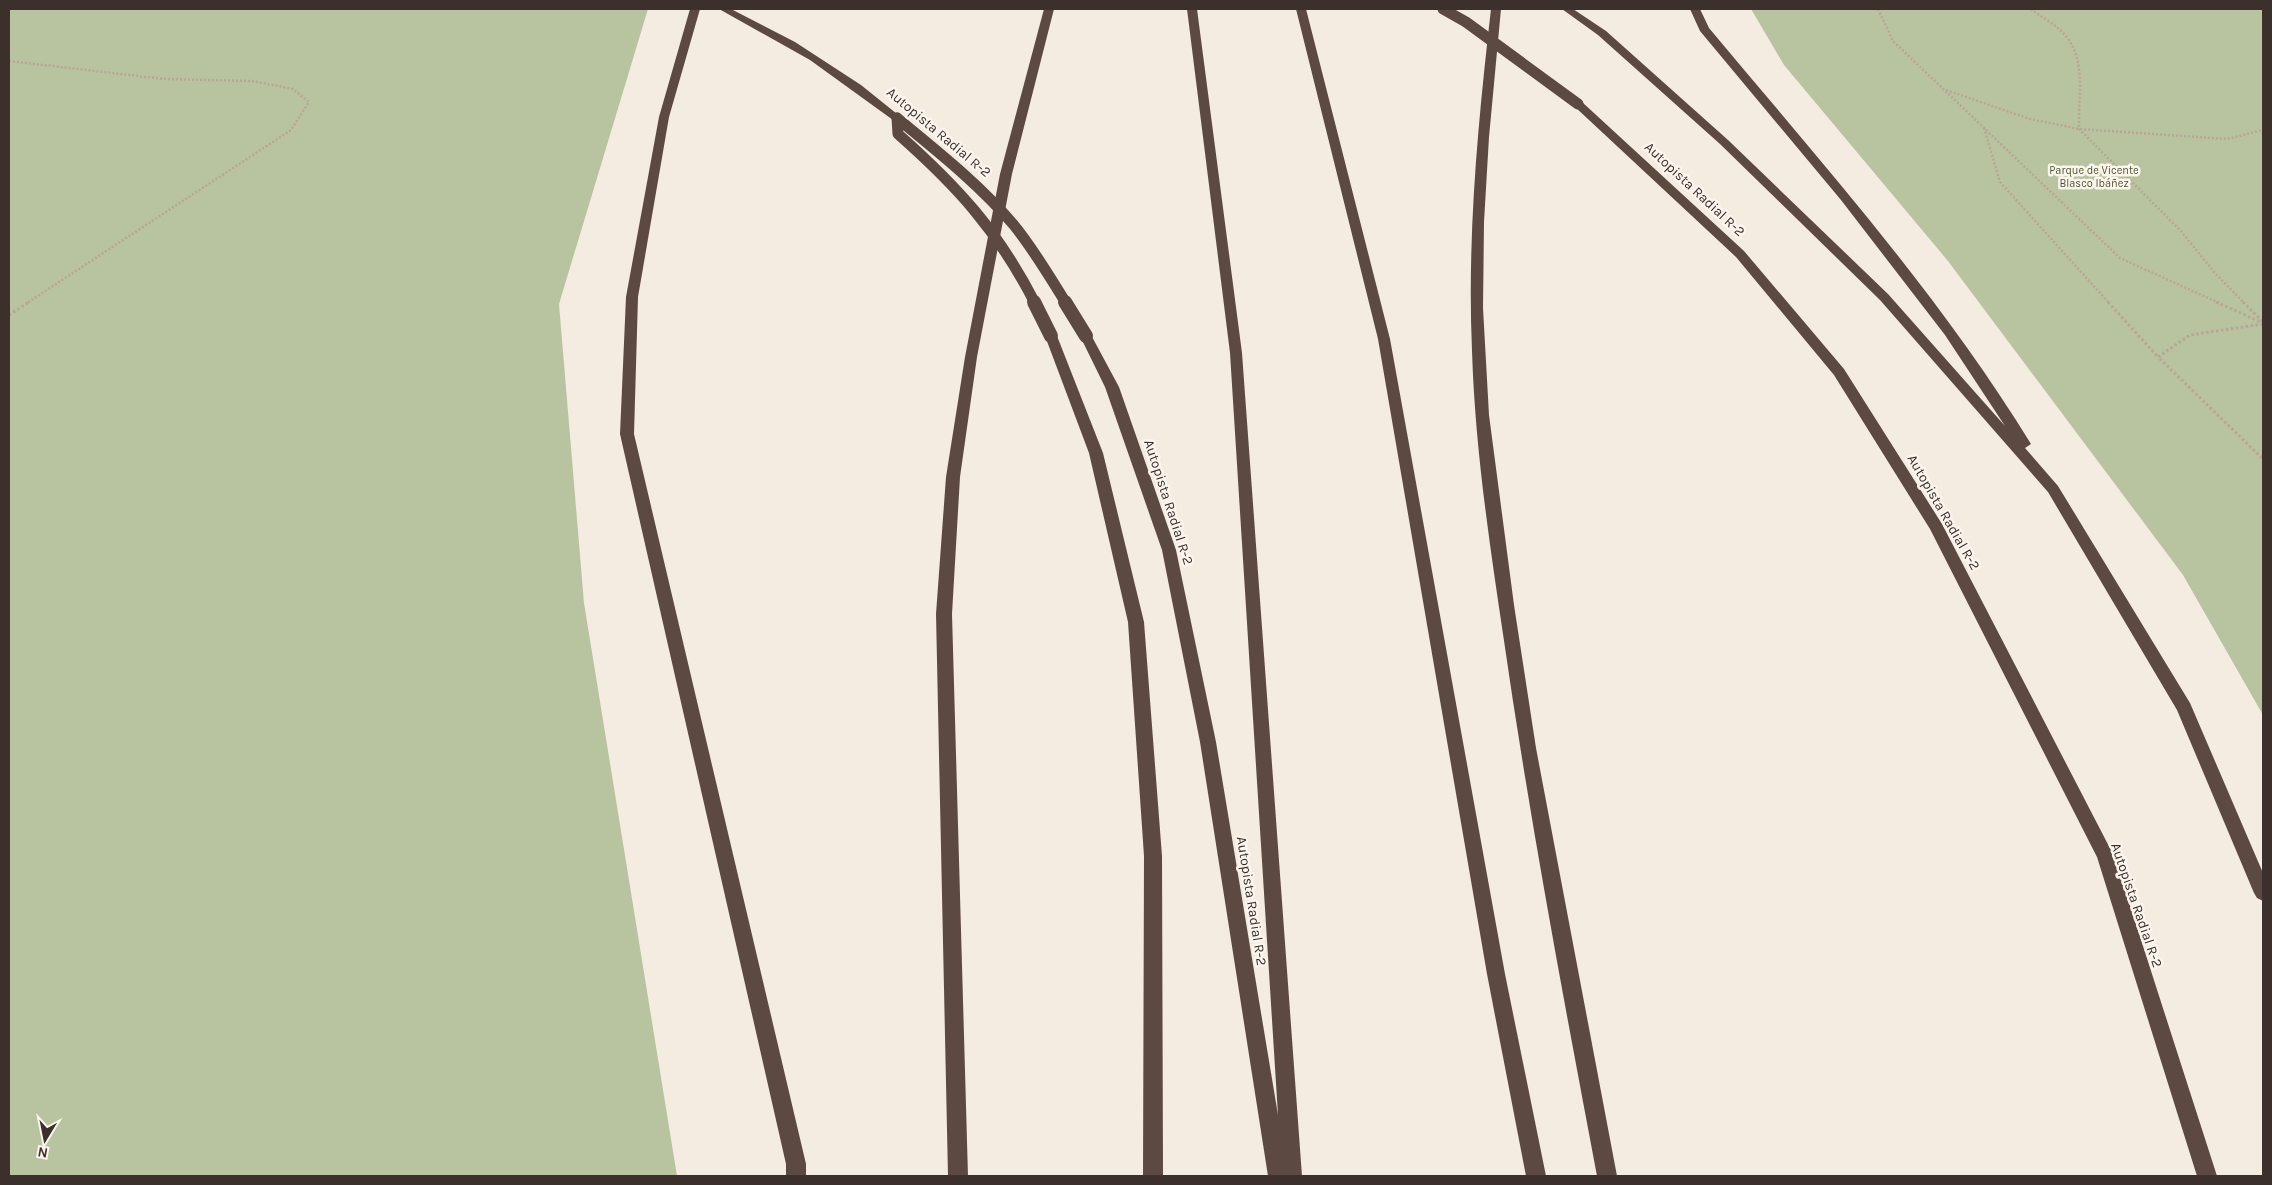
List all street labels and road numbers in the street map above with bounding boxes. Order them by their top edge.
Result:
street label: Autopista Radial R-2 [883,84,994,181]
street label: Autopista Radial R-2 [1641,139,1748,240]
street label: Autopista Radial R-2 [1140,437,1197,567]
street label: Autopista Radial R-2 [1904,451,1984,573]
street label: Autopista Radial R-2 [1233,835,1270,967]
street label: Autopista Radial R-2 [2107,841,2166,970]

